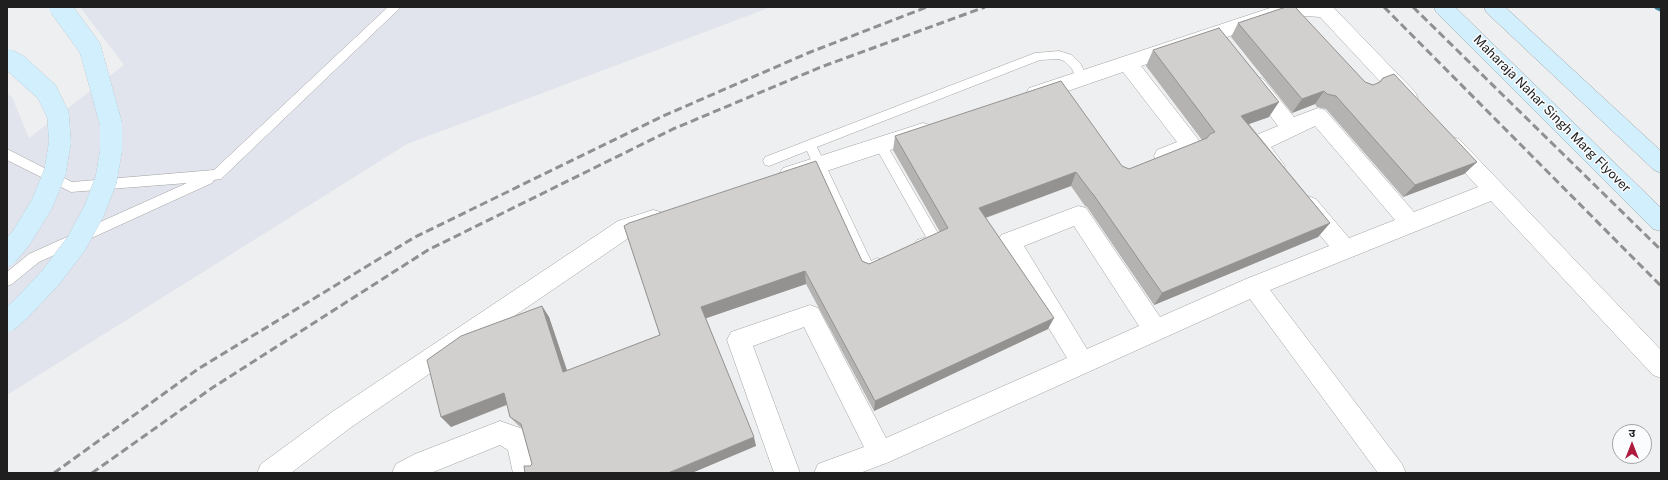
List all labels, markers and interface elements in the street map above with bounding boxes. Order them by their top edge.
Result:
street label: Maharaja Nahar Singh Marg Flyover [1470,32,1634,196]
north arrow [1612,424,1652,464]
text: उ [1629,427,1635,439]

